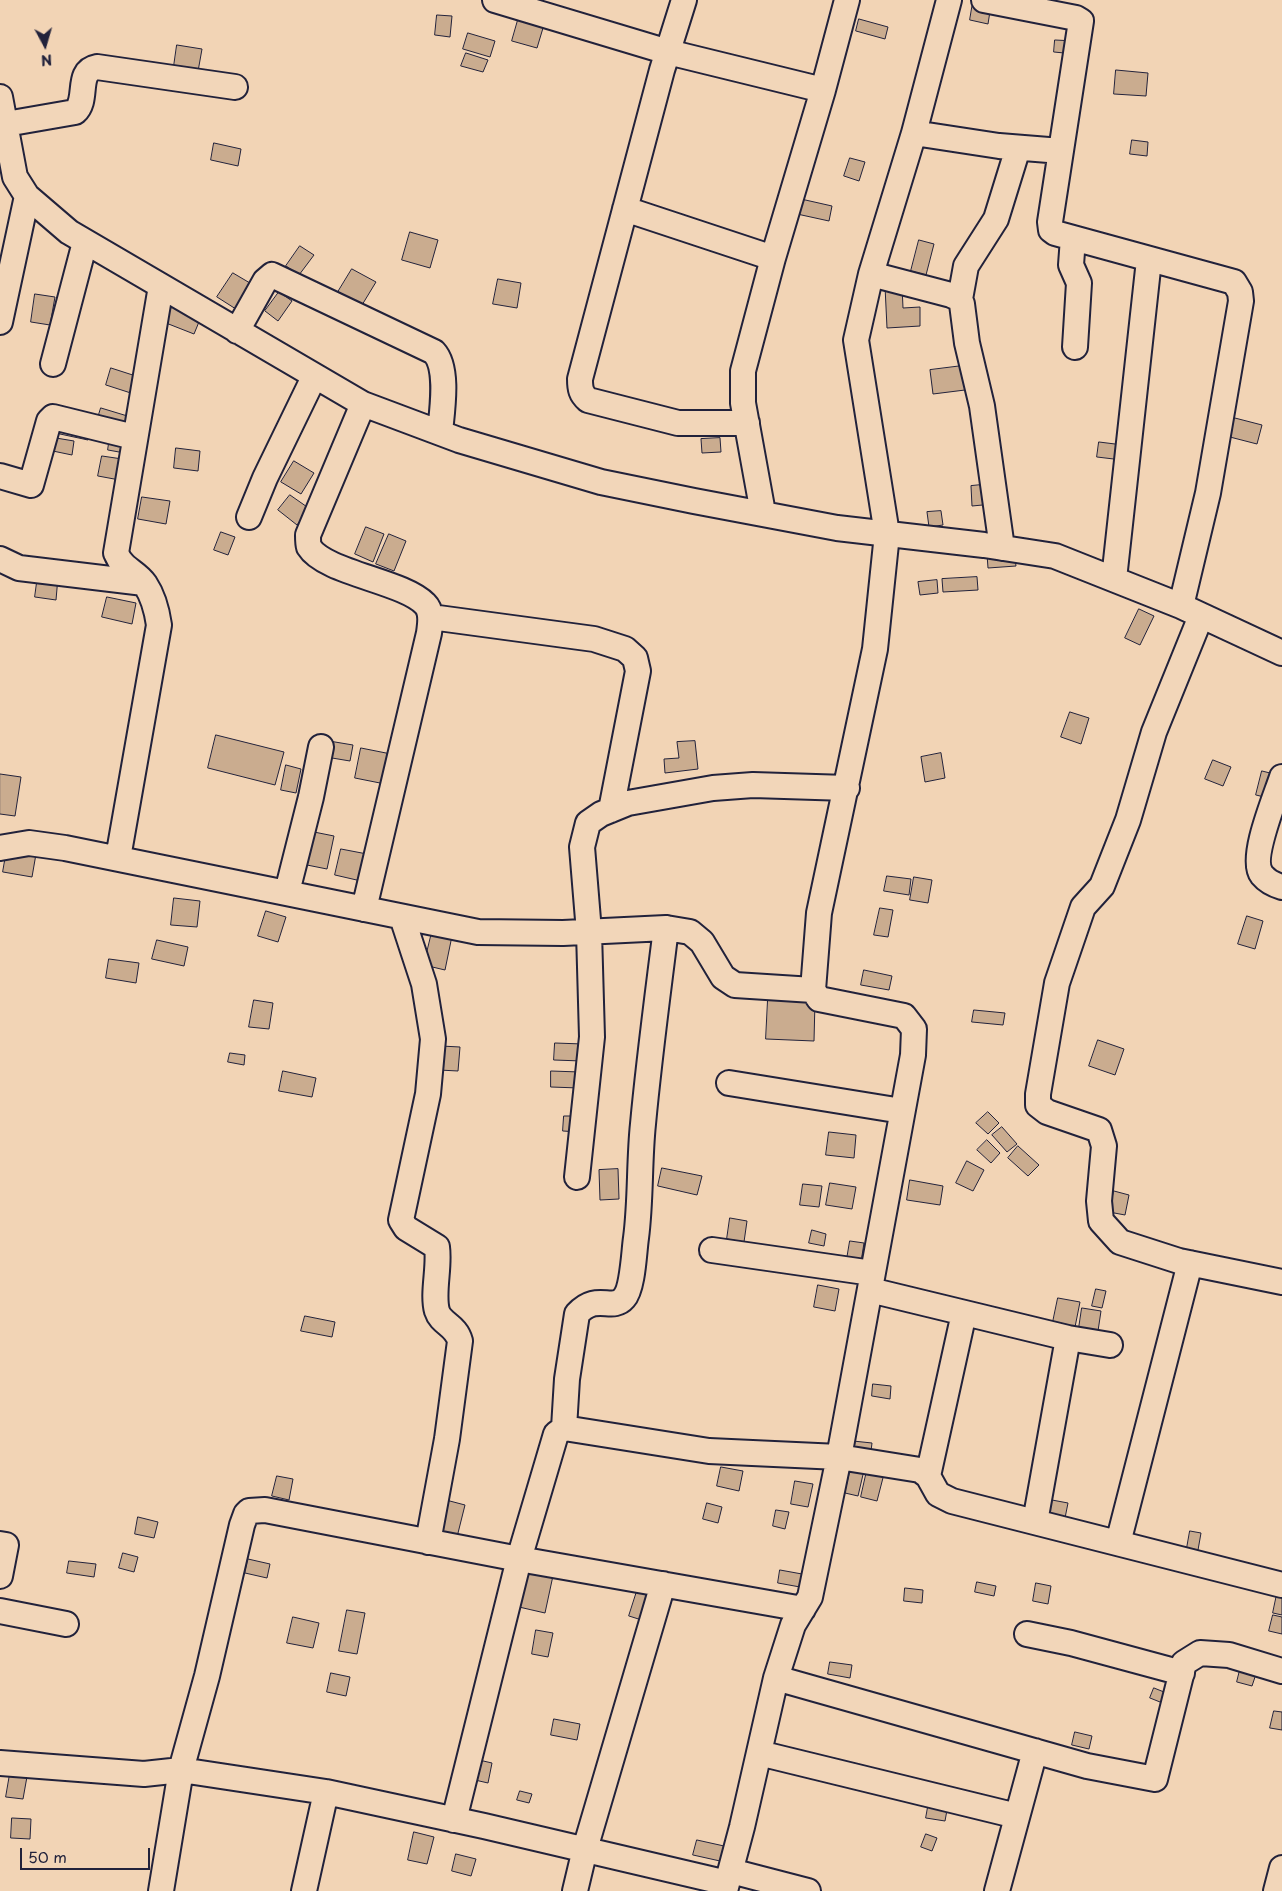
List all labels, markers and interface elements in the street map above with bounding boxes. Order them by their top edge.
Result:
north arrow [20,20,70,70]
text: N [40,49,53,71]
scale bar [22,1838,152,1870]
text: 50 m [28,1845,67,1868]

